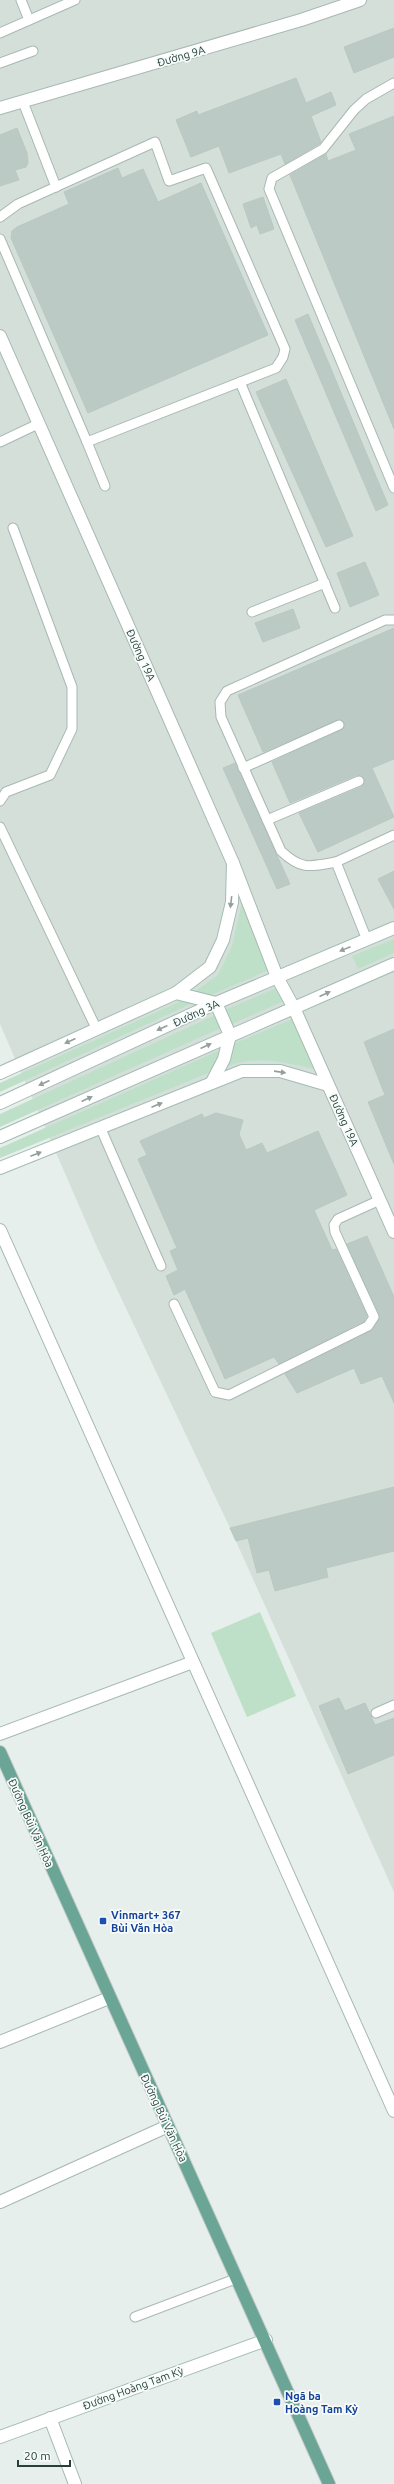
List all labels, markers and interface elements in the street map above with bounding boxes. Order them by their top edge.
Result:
street label: Đường 9A [156,43,207,69]
street label: Đường 19A [124,627,158,684]
one-way arrow [228,896,234,908]
one-way arrow [339,946,351,952]
one-way arrow [319,991,331,997]
street label: Đường 3A [171,997,222,1029]
one-way arrow [156,1025,168,1031]
one-way arrow [65,1038,76,1044]
one-way arrow [200,1042,212,1048]
one-way arrow [274,1069,286,1075]
one-way arrow [38,1080,50,1086]
street label: Đường 19A [327,1092,361,1149]
one-way arrow [81,1095,93,1102]
one-way arrow [151,1102,163,1108]
one-way arrow [31,1151,43,1157]
street label: Đường Bùi Văn Hòa [6,1777,56,1869]
place label: Vinmart+ 367 Bùi Văn Hòa [111,1909,181,1934]
marker: Vinmart+ 367 Bùi Văn Hòa [98,1916,108,1926]
street label: Đường Bùi Văn Hòa [138,2072,190,2164]
street label: Đường Hoàng Tam Kỳ [81,2364,186,2412]
place label: Ngã ba Hoàng Tam Kỳ [285,2390,358,2415]
marker: Ngã ba Hoàng Tam Kỳ [272,2397,282,2407]
scale bar [18,2442,70,2468]
text: 20 m [24,2449,51,2462]

